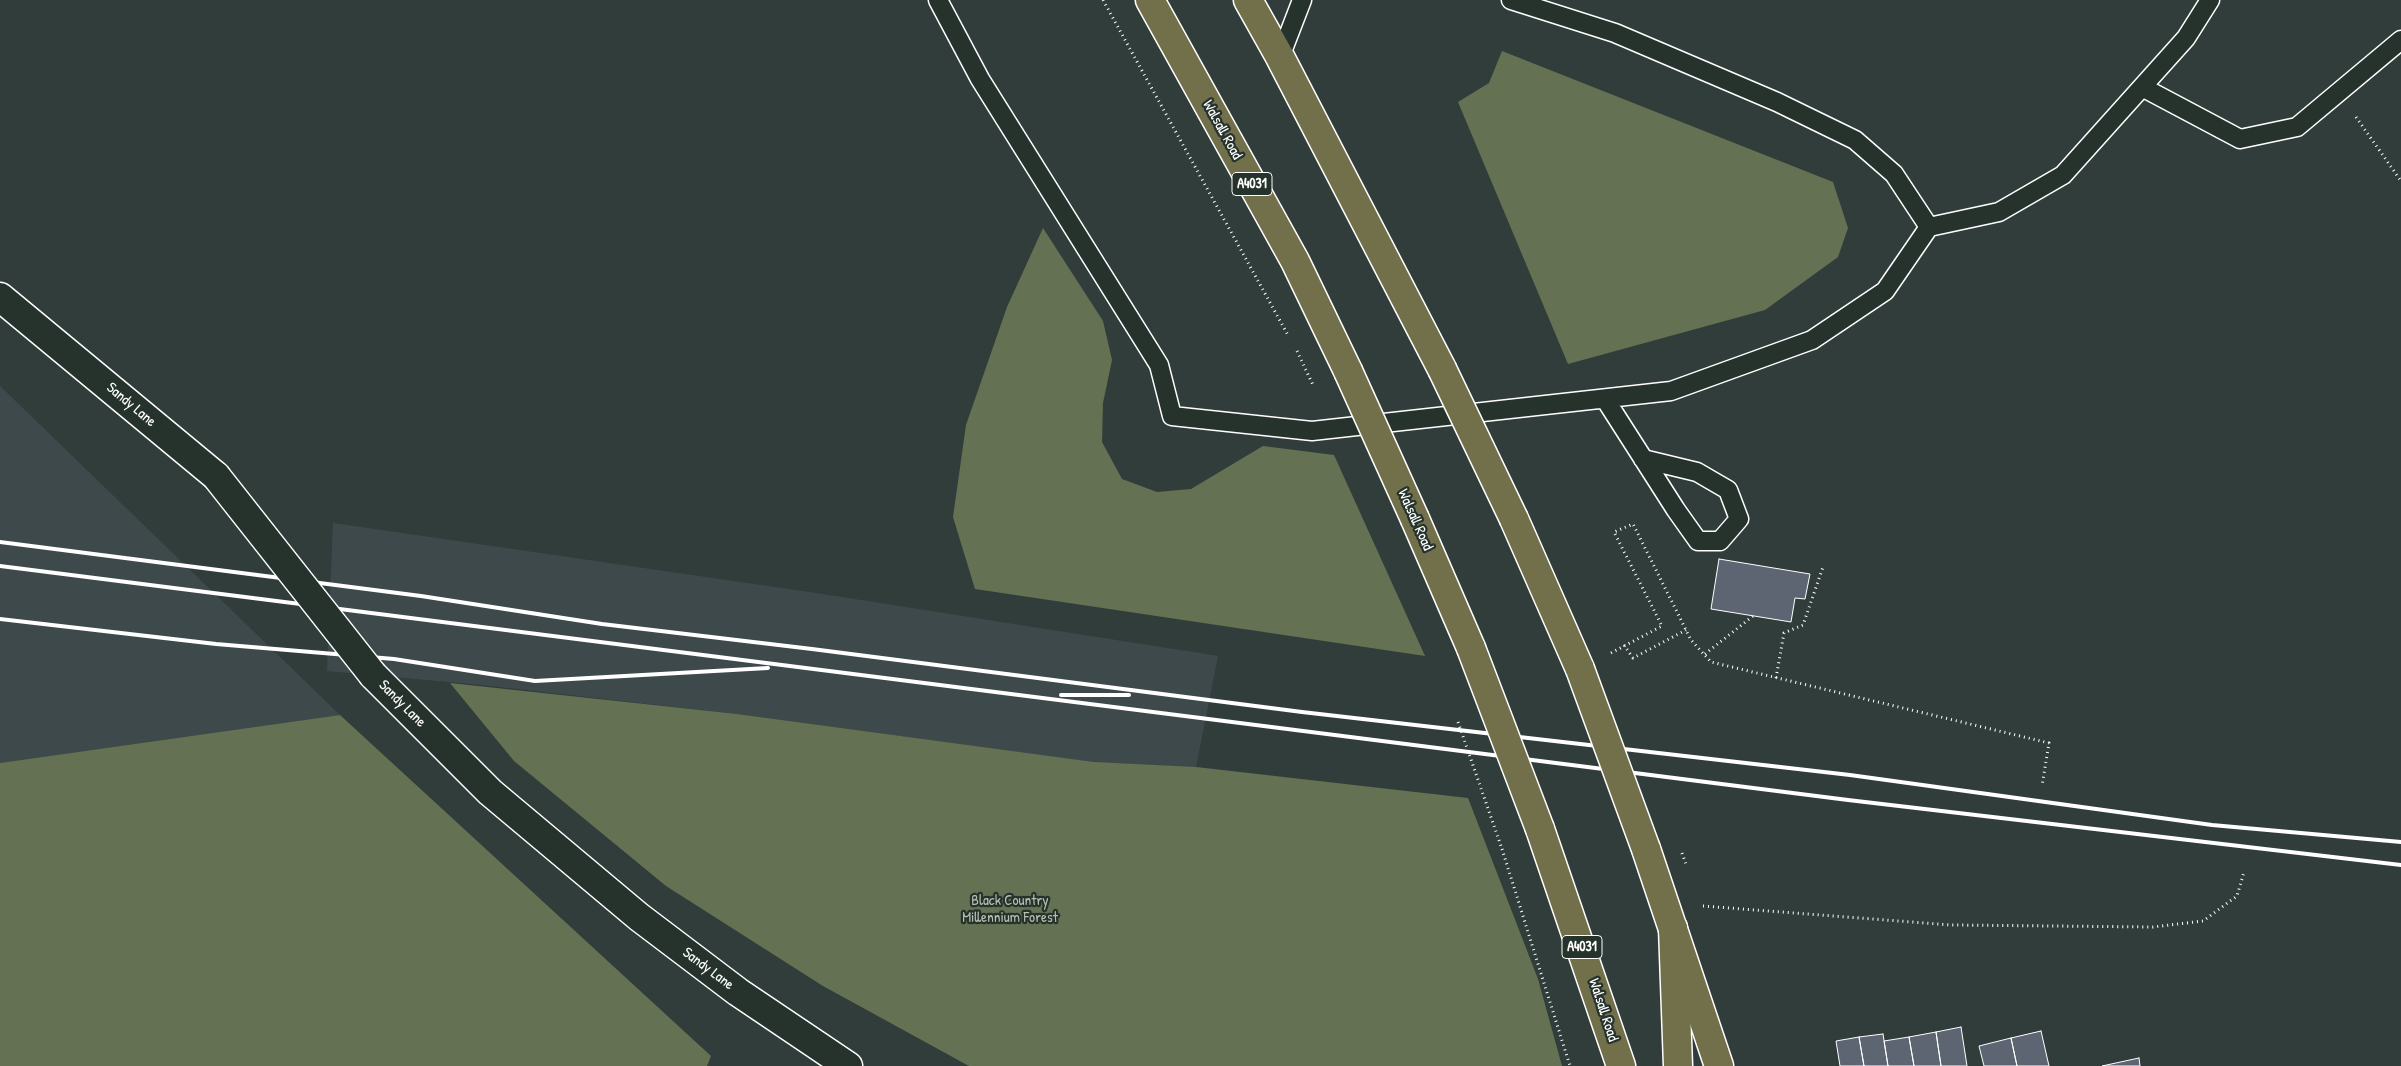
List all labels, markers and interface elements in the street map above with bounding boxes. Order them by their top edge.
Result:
street label: Walsall Road [1198,97,1246,163]
road number: A4031 [1232,172,1272,195]
street label: Sandy Lane [102,379,160,431]
street label: Walsall Road [1394,487,1436,553]
street label: Sandy Lane [375,677,429,731]
park label: Black Country Millennium Forest [962,892,1058,927]
road number: A4031 [1562,936,1602,959]
street label: Sandy Lane [679,944,737,994]
street label: Walsall Road [1584,976,1622,1044]

